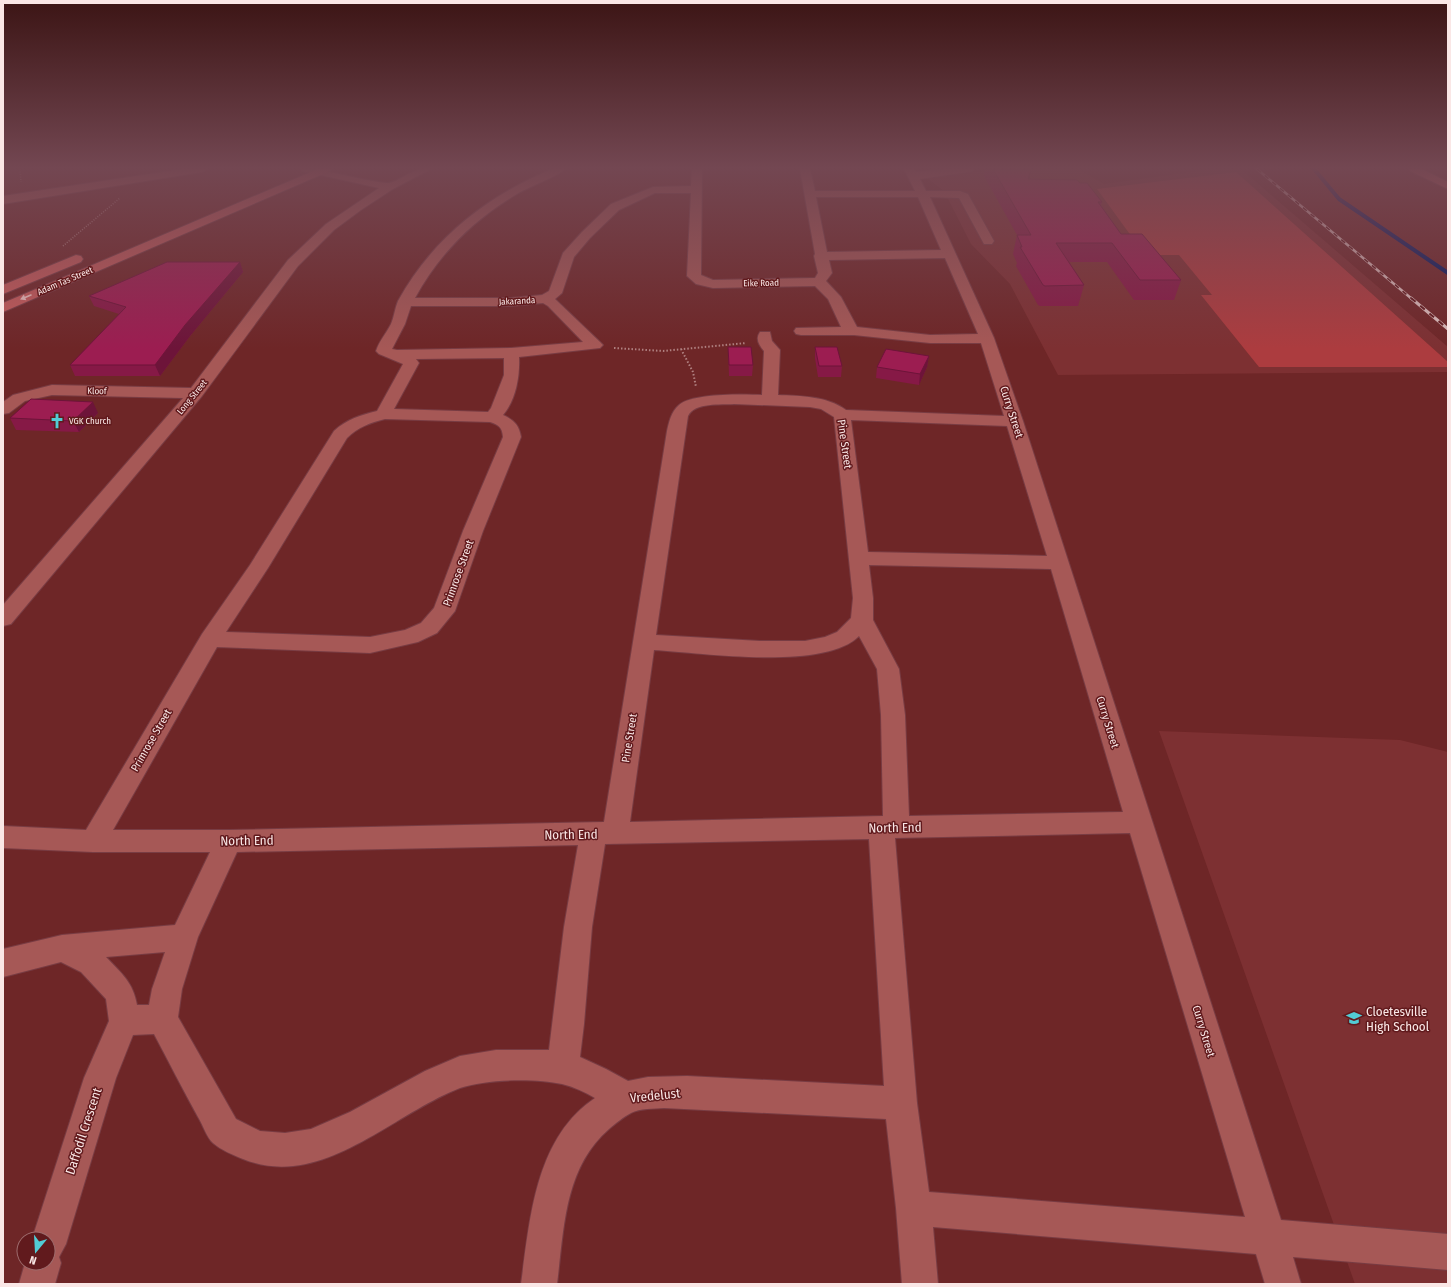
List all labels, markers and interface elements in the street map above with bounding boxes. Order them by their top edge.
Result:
street label: Adam Tas Street [36,265,94,297]
street label: Eike Road [743,278,779,288]
one-way arrow [20,295,32,301]
street label: Jakaranda [498,295,536,307]
street label: Long Street [175,378,209,416]
street label: Curry Street [997,385,1026,440]
street label: Kloof [87,386,108,396]
church icon: VGK Church [48,412,66,430]
place label: VGK Church [69,416,111,426]
street label: Pine Street [835,419,854,470]
street label: Primrose Street [440,538,477,608]
street label: Curry Street [1094,695,1122,750]
street label: Primrose Street [128,706,175,774]
street label: Pine Street [619,712,640,763]
street label: North End [868,820,922,835]
street label: North End [544,827,598,842]
street label: North End [220,833,274,848]
street label: Curry Street [1190,1004,1218,1059]
place label: Cloetesville High School [1366,1004,1430,1034]
school or university icon: Cloetesville High School [1345,1009,1363,1027]
street label: Daffodil Crescent [62,1085,105,1177]
street label: Vredelust [629,1085,682,1106]
north arrow [16,1231,56,1271]
text: N [28,1253,38,1267]

